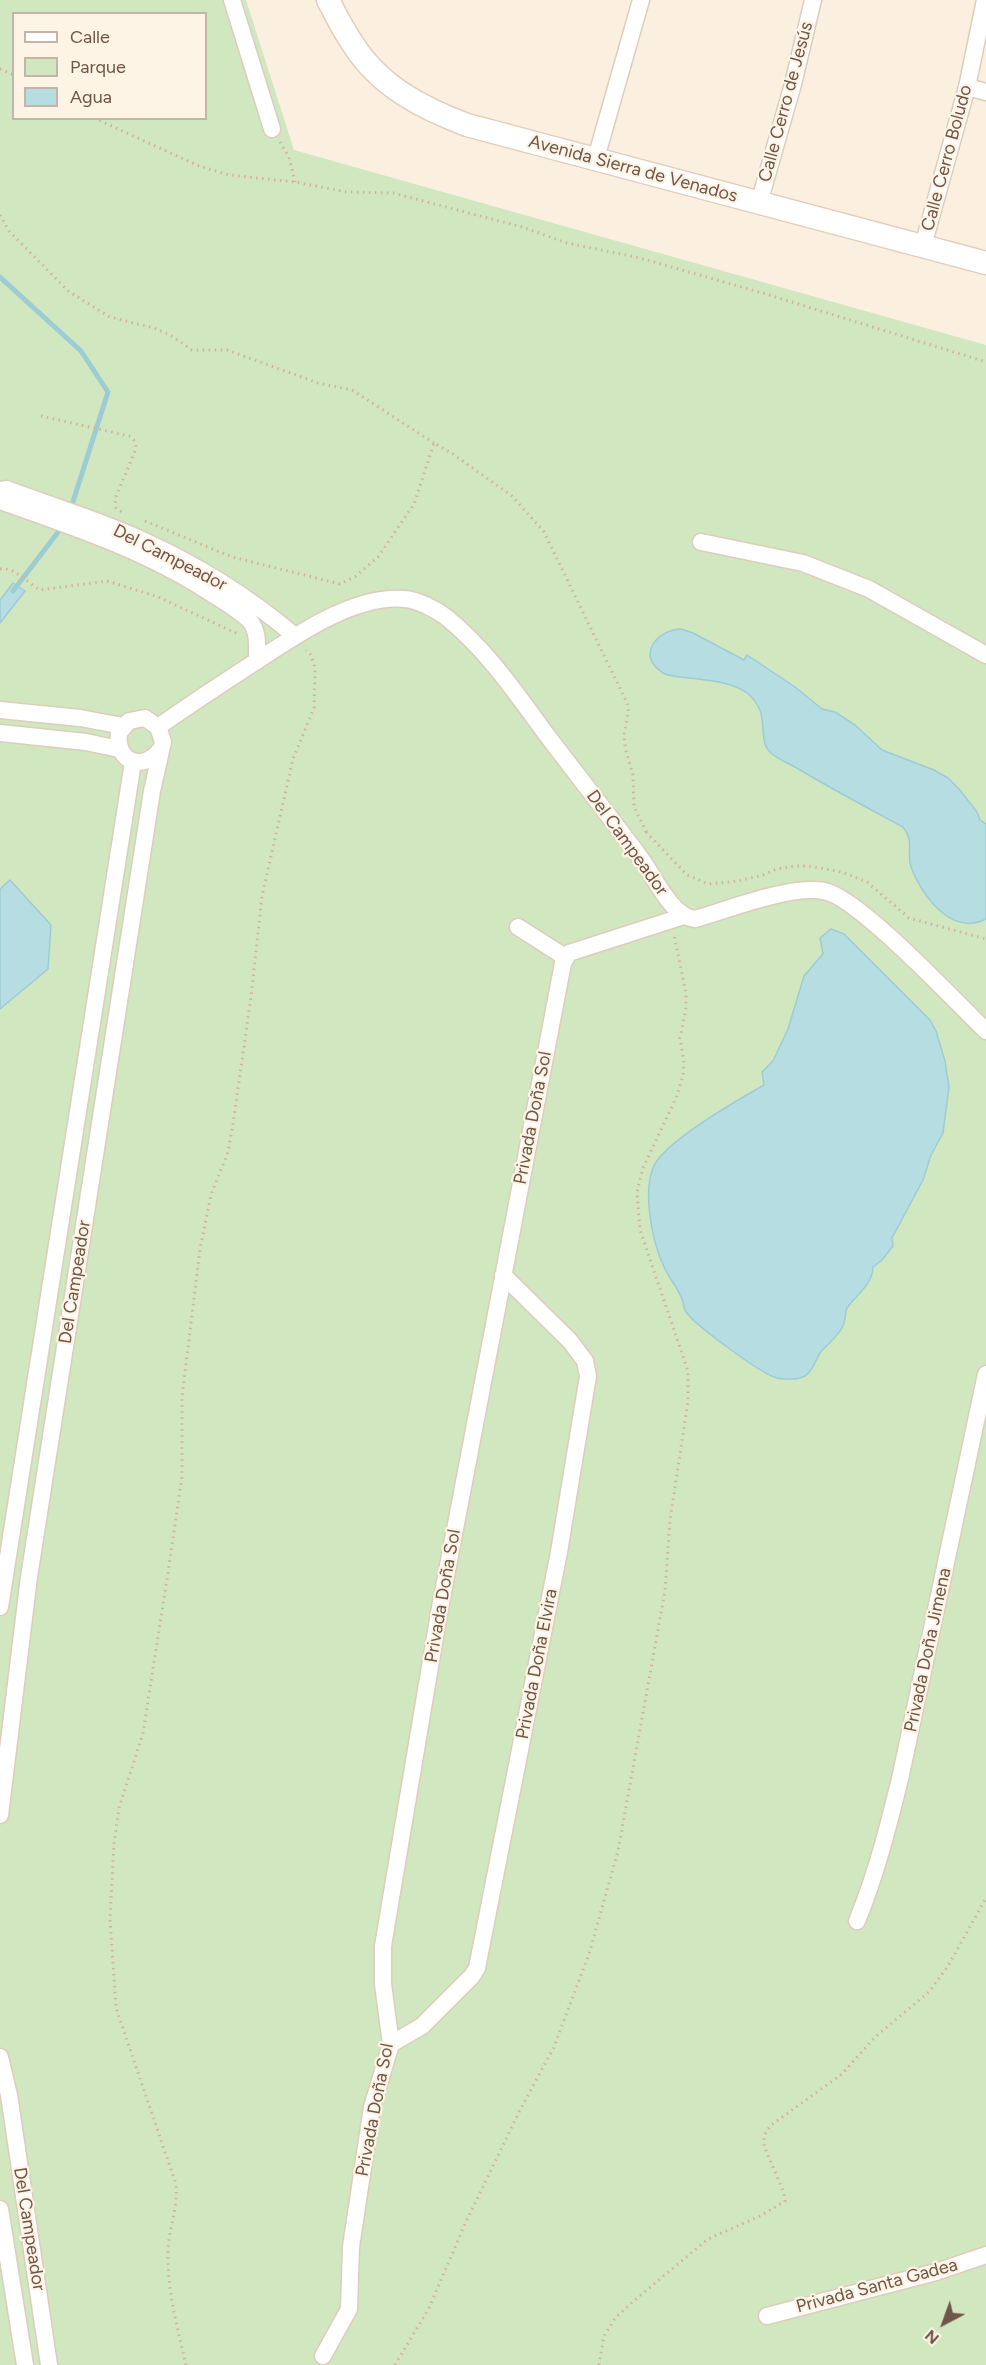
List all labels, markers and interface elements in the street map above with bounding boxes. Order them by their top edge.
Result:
legend [12,12,207,120]
street label: Calle Cerro de Jesús [754,20,818,184]
text: Calle [70,26,110,48]
text: Parque [70,56,126,78]
street label: Calle Cerro Boludo [917,82,977,234]
text: Agua [70,86,112,108]
street label: Avenida Sierra de Venados [526,131,740,207]
street label: Del Campeador [109,520,231,596]
street label: Del Campeador [582,786,672,900]
street label: Privada Doña Sol [510,1050,556,1186]
street label: Del Campeador [55,1219,95,1345]
street label: Privada Doña Sol [421,1528,465,1664]
street label: Privada Doña Jimena [900,1566,956,1734]
street label: Privada Doña Elvira [512,1587,562,1741]
street label: Privada Doña Sol [352,2042,398,2178]
street label: Del Campeador [9,2166,49,2292]
street label: Privada Santa Gadea [794,2254,960,2318]
north arrow [914,2293,974,2353]
text: N [921,2326,943,2348]

